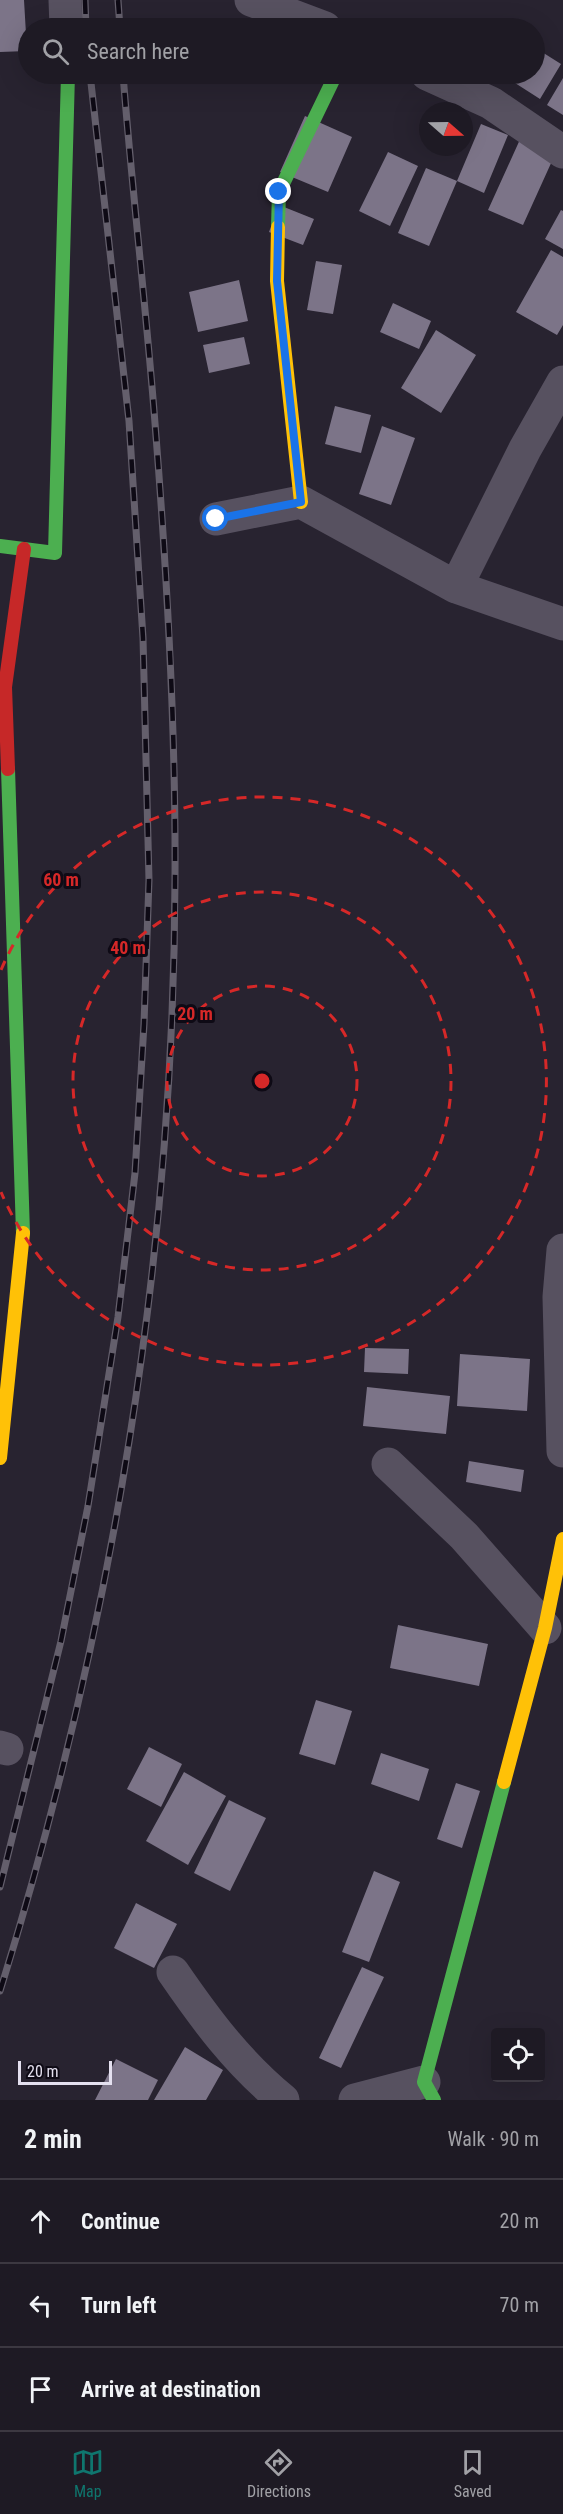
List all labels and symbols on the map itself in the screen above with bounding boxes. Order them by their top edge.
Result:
north arrow [419,102,473,156]
route end [265,178,291,204]
route start [202,505,228,531]
text: 60 m [43,869,79,890]
text: 40 m [110,937,146,958]
text: 20 m [177,1003,213,1024]
centre of rings [252,1071,272,1091]
scale bar [18,2058,112,2086]

